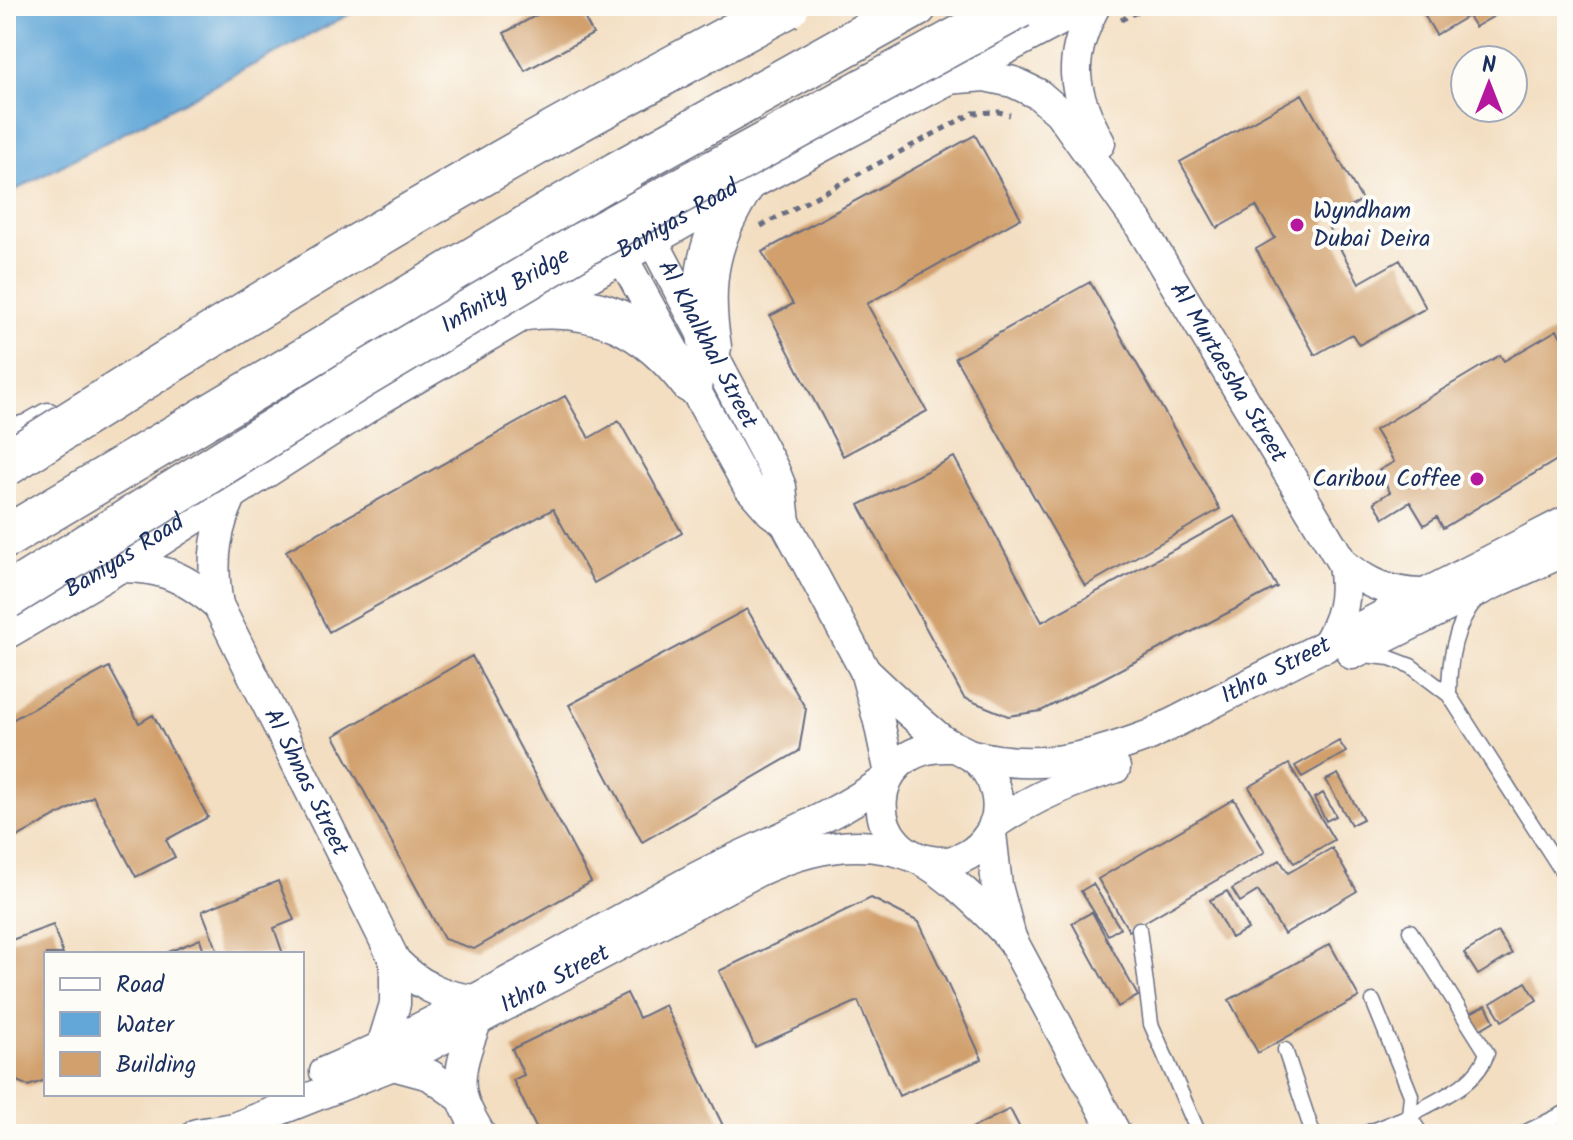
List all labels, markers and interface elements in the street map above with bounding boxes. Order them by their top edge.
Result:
north arrow [1449,44,1529,124]
text: N [1482,49,1496,84]
street label: Baniyas Road [609,168,747,270]
place label: Wyndham Dubai Deira [1313,192,1430,259]
marker: Wyndham Dubai Deira [1288,216,1306,234]
street label: Infinity Bridge [433,237,578,344]
street label: Al Khalkhal Street [647,253,769,437]
street label: Al Murtaesha Street [1159,275,1298,471]
place label: Caribou Coffee [1312,460,1461,499]
marker: Caribou Coffee [1468,470,1486,488]
street label: Baniyas Road [57,503,193,608]
street label: Ithra Street [1214,625,1339,715]
street label: Al Shnas Street [253,702,360,863]
street label: Ithra Street [493,933,618,1024]
legend [44,952,304,1096]
text: Road [116,966,165,1005]
text: Water [116,1006,176,1045]
text: Building [116,1046,196,1085]

